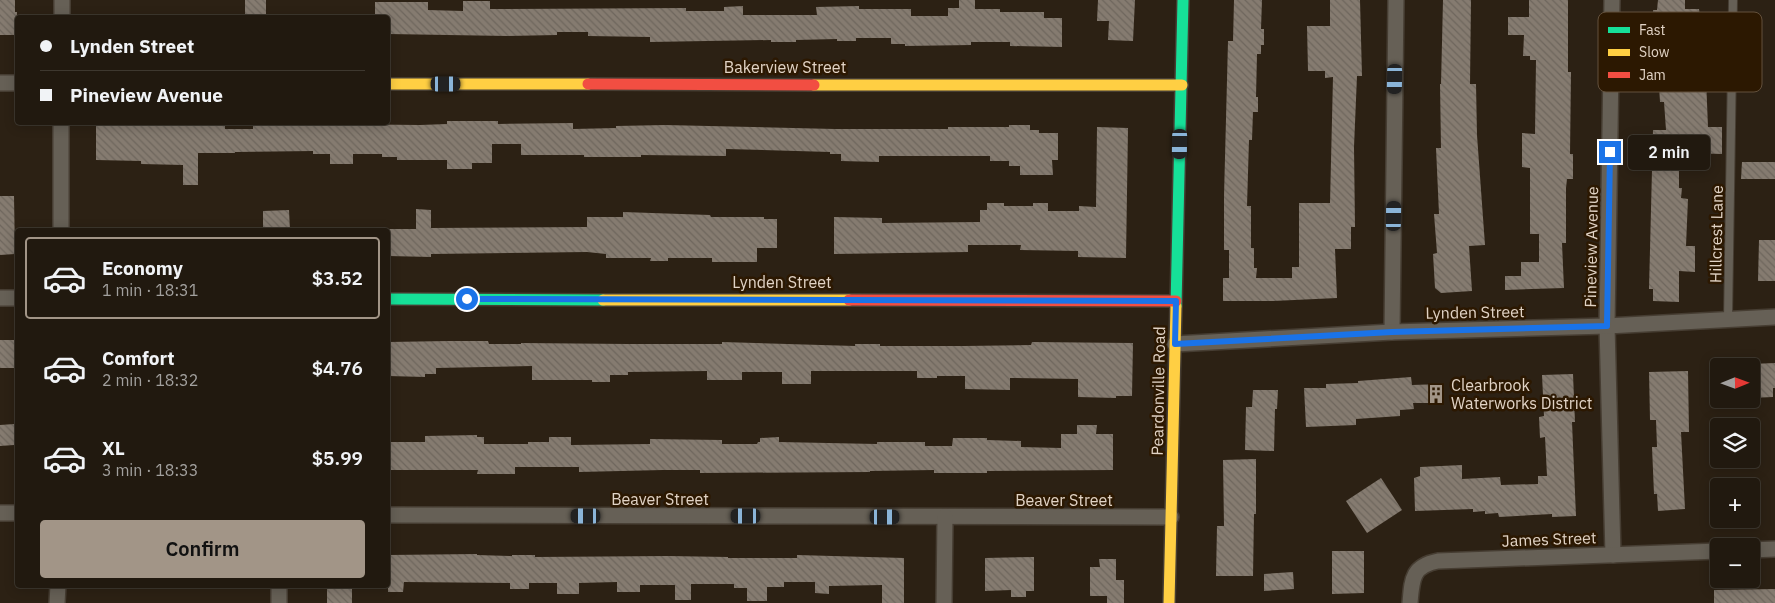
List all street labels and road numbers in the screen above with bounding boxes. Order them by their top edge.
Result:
street label: Bakerview Street [724,57,846,77]
street label: Hillcrest Lane [1705,185,1727,283]
street label: Pineview Avenue [1580,186,1602,308]
street label: Lynden Street [732,272,832,292]
street label: Lynden Street [1425,301,1525,323]
street label: Peardonville Road [1147,326,1169,456]
street label: Beaver Street [611,489,709,509]
street label: Beaver Street [1015,490,1113,510]
street label: James Street [1501,527,1597,551]

